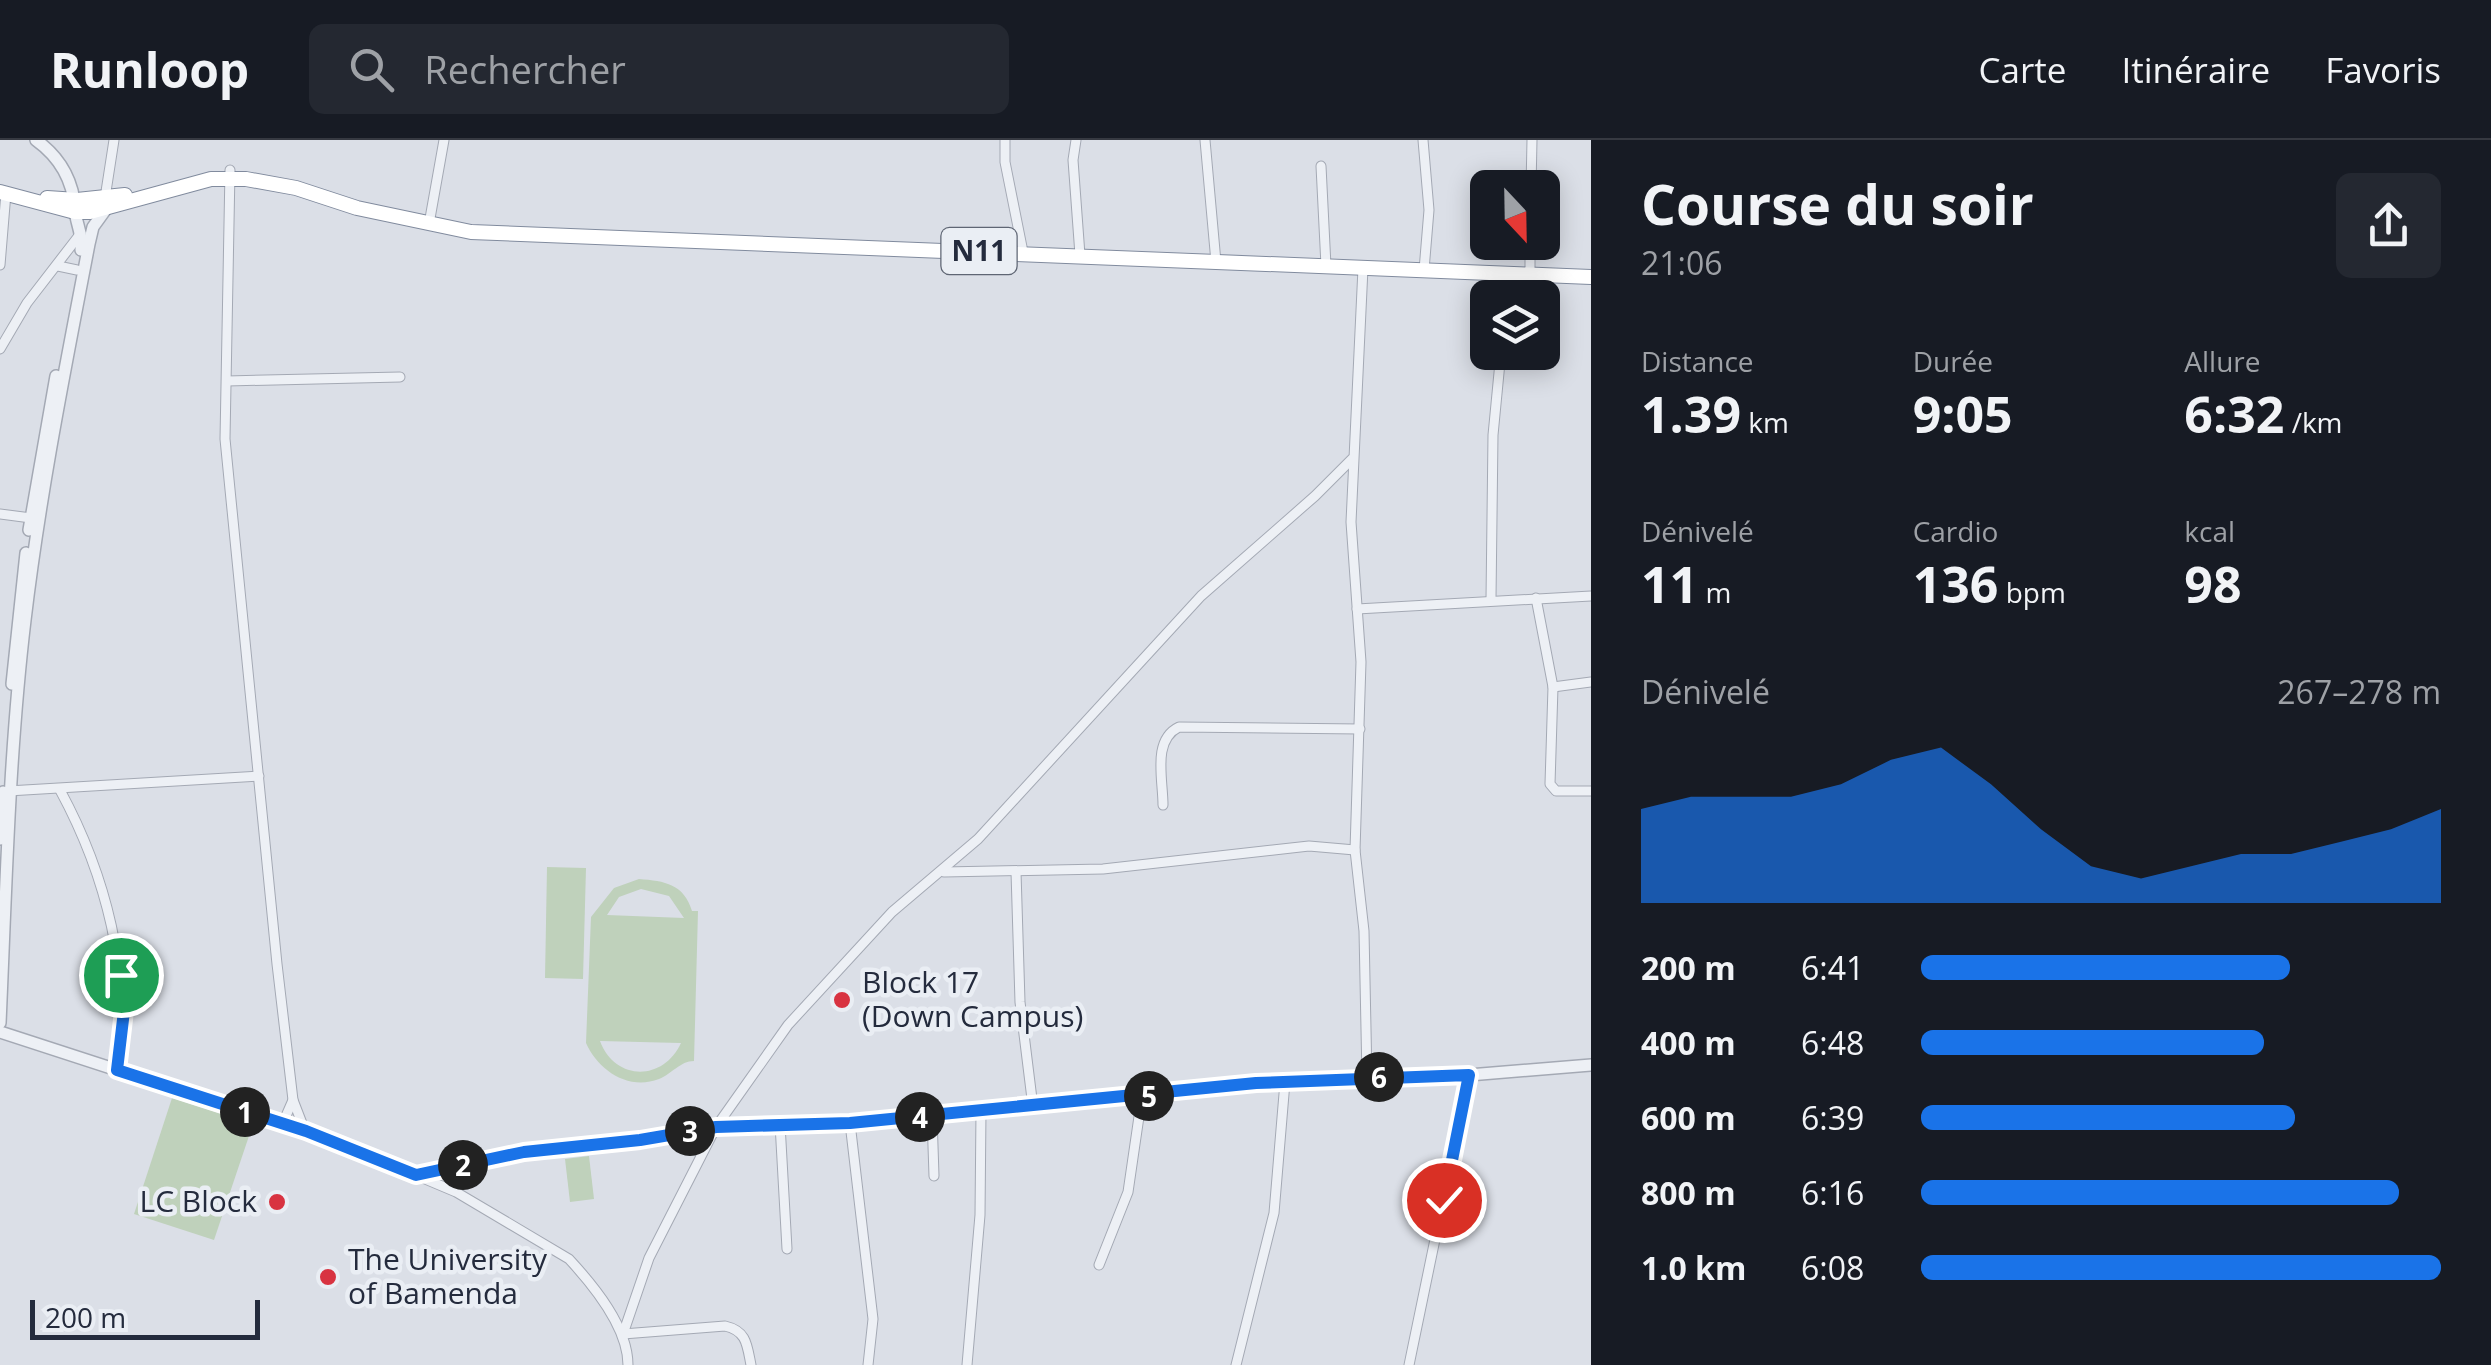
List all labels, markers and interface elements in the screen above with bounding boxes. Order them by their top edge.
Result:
search box [309,24,1009,114]
text: Runloop [50,37,249,102]
icon: search [344,42,399,97]
text: Rechercher [424,43,626,95]
text: Carte [1978,46,2066,93]
text: Itinéraire [2121,46,2270,93]
text: Favoris [2325,46,2441,93]
text: Course du soir [1641,166,2034,241]
north arrow [1470,170,1560,260]
map controls [1470,170,1560,370]
button: share [2336,173,2441,278]
road number: N11 [942,228,1016,274]
text: 21:06 [1641,241,1723,284]
button: layers [1470,280,1560,370]
text: Distance [1641,342,1754,380]
text: Durée [1913,342,1993,380]
text: Allure [2184,342,2261,380]
text: 1.39 [1641,380,1741,448]
text: 9:05 [1913,380,2013,448]
text: 6:32 [2184,380,2284,448]
text: km [1741,403,1789,441]
text: /km [2284,403,2343,441]
text: Dénivelé [1641,512,1754,550]
text: Cardio [1913,512,1998,550]
text: kcal [2184,512,2235,550]
text: 11 [1641,550,1698,618]
text: 136 [1913,550,1998,618]
text: 98 [2184,550,2242,618]
text: m [1698,573,1731,611]
text: bpm [1998,573,2066,611]
text: Dénivelé [1641,670,1770,713]
text: 267–278 m [2277,670,2441,713]
pin [79,933,164,1018]
text: 200 m [1641,946,1736,989]
text: 6:41 [1801,946,1864,989]
icon: arrive [94,948,149,1003]
place label: Block 17 (Down Campus) [862,961,1083,1036]
marker: Block 17 (Down Campus) [831,989,853,1011]
text: 400 m [1641,1021,1736,1064]
text: 6:48 [1801,1021,1864,1064]
pin: 6 [1354,1052,1404,1102]
text: 6 [1371,1058,1387,1096]
pin: 5 [1124,1071,1174,1121]
text: 5 [1141,1077,1157,1115]
pin: 1 [220,1087,270,1137]
pin: 4 [895,1092,945,1142]
text: 1 [237,1093,253,1131]
text: 600 m [1641,1096,1736,1139]
text: 6:39 [1801,1096,1864,1139]
text: 4 [912,1098,928,1136]
pin: 3 [665,1106,715,1156]
text: 3 [682,1112,698,1150]
pin: 2 [438,1140,488,1190]
text: 2 [455,1146,471,1184]
pin [1402,1158,1487,1243]
text: 800 m [1641,1171,1736,1214]
text: 6:16 [1801,1171,1864,1214]
icon: check [1417,1173,1472,1228]
place label: LC Block [140,1180,257,1221]
marker: LC Block [266,1191,288,1213]
place label: The University of Bamenda [348,1238,548,1313]
text: 1.0 km [1641,1246,1746,1289]
text: 6:08 [1801,1246,1864,1289]
marker: The University of Bamenda [317,1266,339,1288]
scale bar [30,1295,260,1340]
text: 200 m [45,1298,126,1336]

